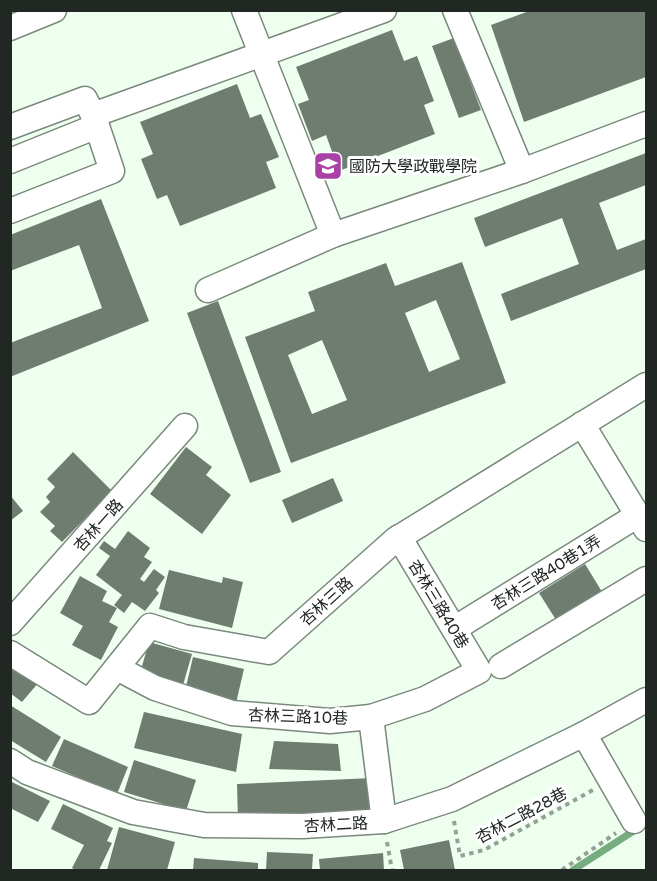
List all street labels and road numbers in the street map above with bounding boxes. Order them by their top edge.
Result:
street label: 杏林一路 [70,495,128,556]
street label: 杏林三路40巷1弄 [488,531,605,615]
street label: 杏林三路40巷 [404,556,472,653]
street label: 杏林三路 [296,573,357,631]
street label: 杏林三路10巷 [248,705,348,729]
street label: 杏林二路28巷 [473,784,570,848]
street label: 杏林二路 [304,813,369,837]

